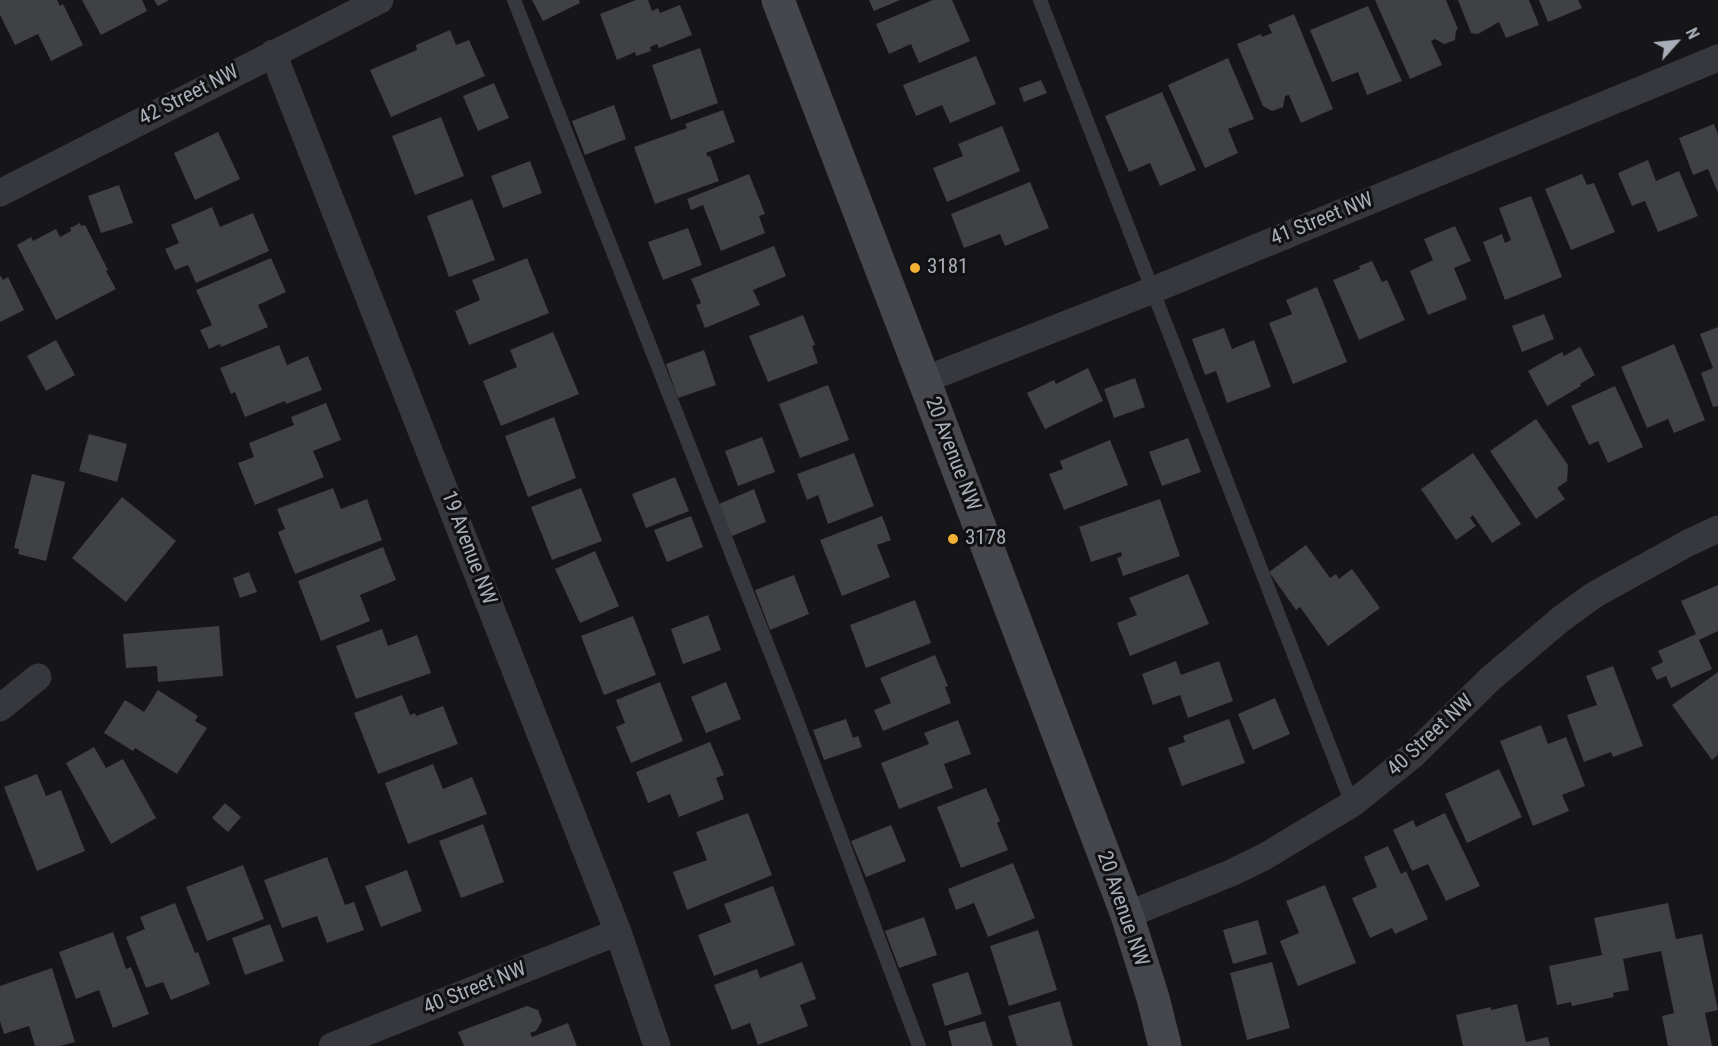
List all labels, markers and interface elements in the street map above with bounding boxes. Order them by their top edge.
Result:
north arrow [1646,12,1706,72]
text: N [1682,25,1703,42]
street label: 42 Street NW [135,60,243,132]
street label: 41 Street NW [1267,188,1377,252]
place label: 3181 [927,255,968,281]
marker: 3181 [908,261,922,275]
street label: 20 Avenue NW [919,394,985,514]
street label: 19 Avenue NW [435,488,501,608]
place label: 3178 [965,526,1006,552]
marker: 3178 [946,532,960,546]
street label: 40 Street NW [1383,690,1479,782]
street label: 20 Avenue NW [1091,848,1153,970]
street label: 40 Street NW [420,957,530,1021]

